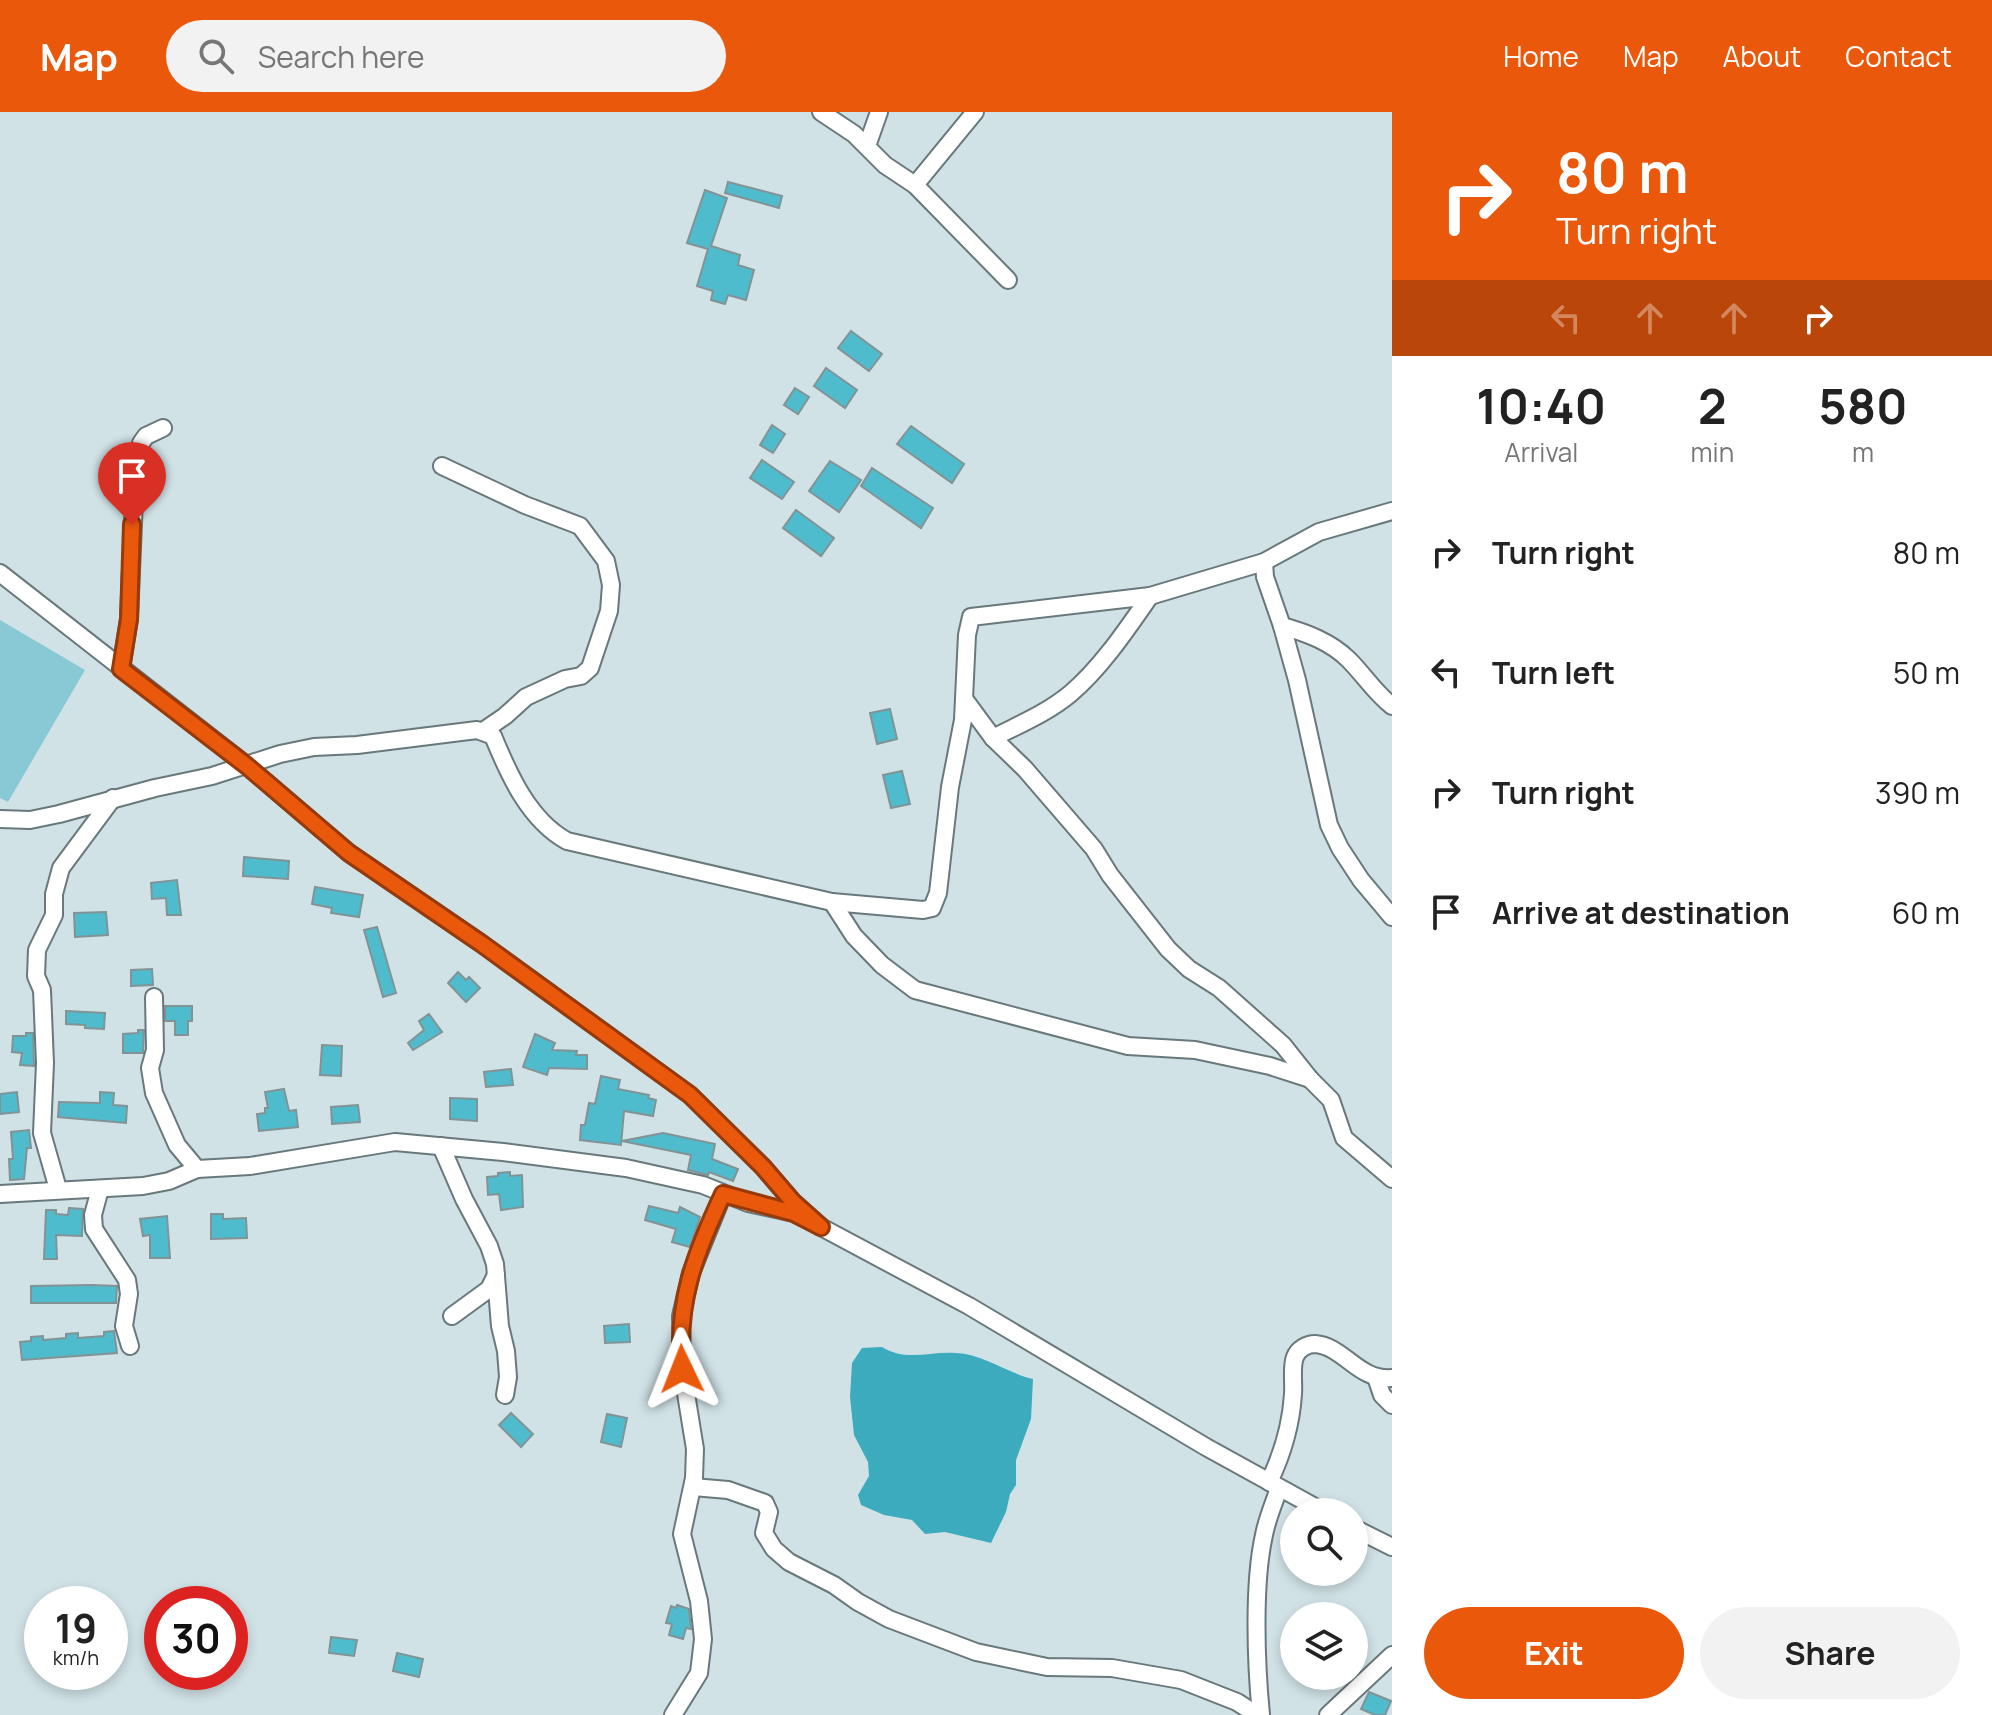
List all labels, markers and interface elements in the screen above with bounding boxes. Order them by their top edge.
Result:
search box [166,20,726,92]
text: Map [40,30,118,82]
icon: search [194,34,238,78]
text: Search here [258,36,425,77]
text: Home [1503,37,1579,75]
text: Map [1623,37,1679,75]
text: About [1723,37,1801,75]
text: Contact [1845,37,1952,75]
text: 80 m [1556,133,1689,210]
icon: right [1424,144,1528,248]
text: Turn right [1556,206,1717,255]
icon: left [1544,296,1588,340]
icon: ahead [1628,296,1672,340]
icon: ahead [1712,296,1756,340]
icon: right [1796,296,1840,340]
text: 10:40 [1476,373,1606,438]
text: 2 [1698,373,1727,438]
text: 580 [1819,373,1908,438]
text: Arrival [1504,434,1578,470]
text: min [1691,434,1734,470]
text: m [1852,434,1874,470]
pin [98,442,166,524]
icon: arrive [110,454,154,498]
icon: right [1424,530,1468,574]
text: Turn right [1492,532,1635,573]
text: 80 m [1893,532,1960,573]
icon: left [1424,650,1468,694]
text: Turn left [1492,652,1615,693]
text: 50 m [1893,652,1960,693]
icon: right [1424,770,1468,814]
text: Turn right [1492,772,1635,813]
text: 390 m [1875,772,1960,813]
icon: arrive [1424,890,1468,934]
text: Arrive at destination [1492,892,1790,933]
text: 60 m [1892,892,1960,933]
position arrow [640,1327,724,1411]
map controls [1280,1498,1368,1690]
button: search [1280,1498,1368,1586]
speed limit sign: 30 [144,1586,248,1690]
text: 19 [55,1600,97,1655]
button: layers [1280,1602,1368,1690]
button: Exit [1424,1607,1684,1699]
button: Share [1700,1607,1960,1699]
text: km/h [53,1644,99,1671]

